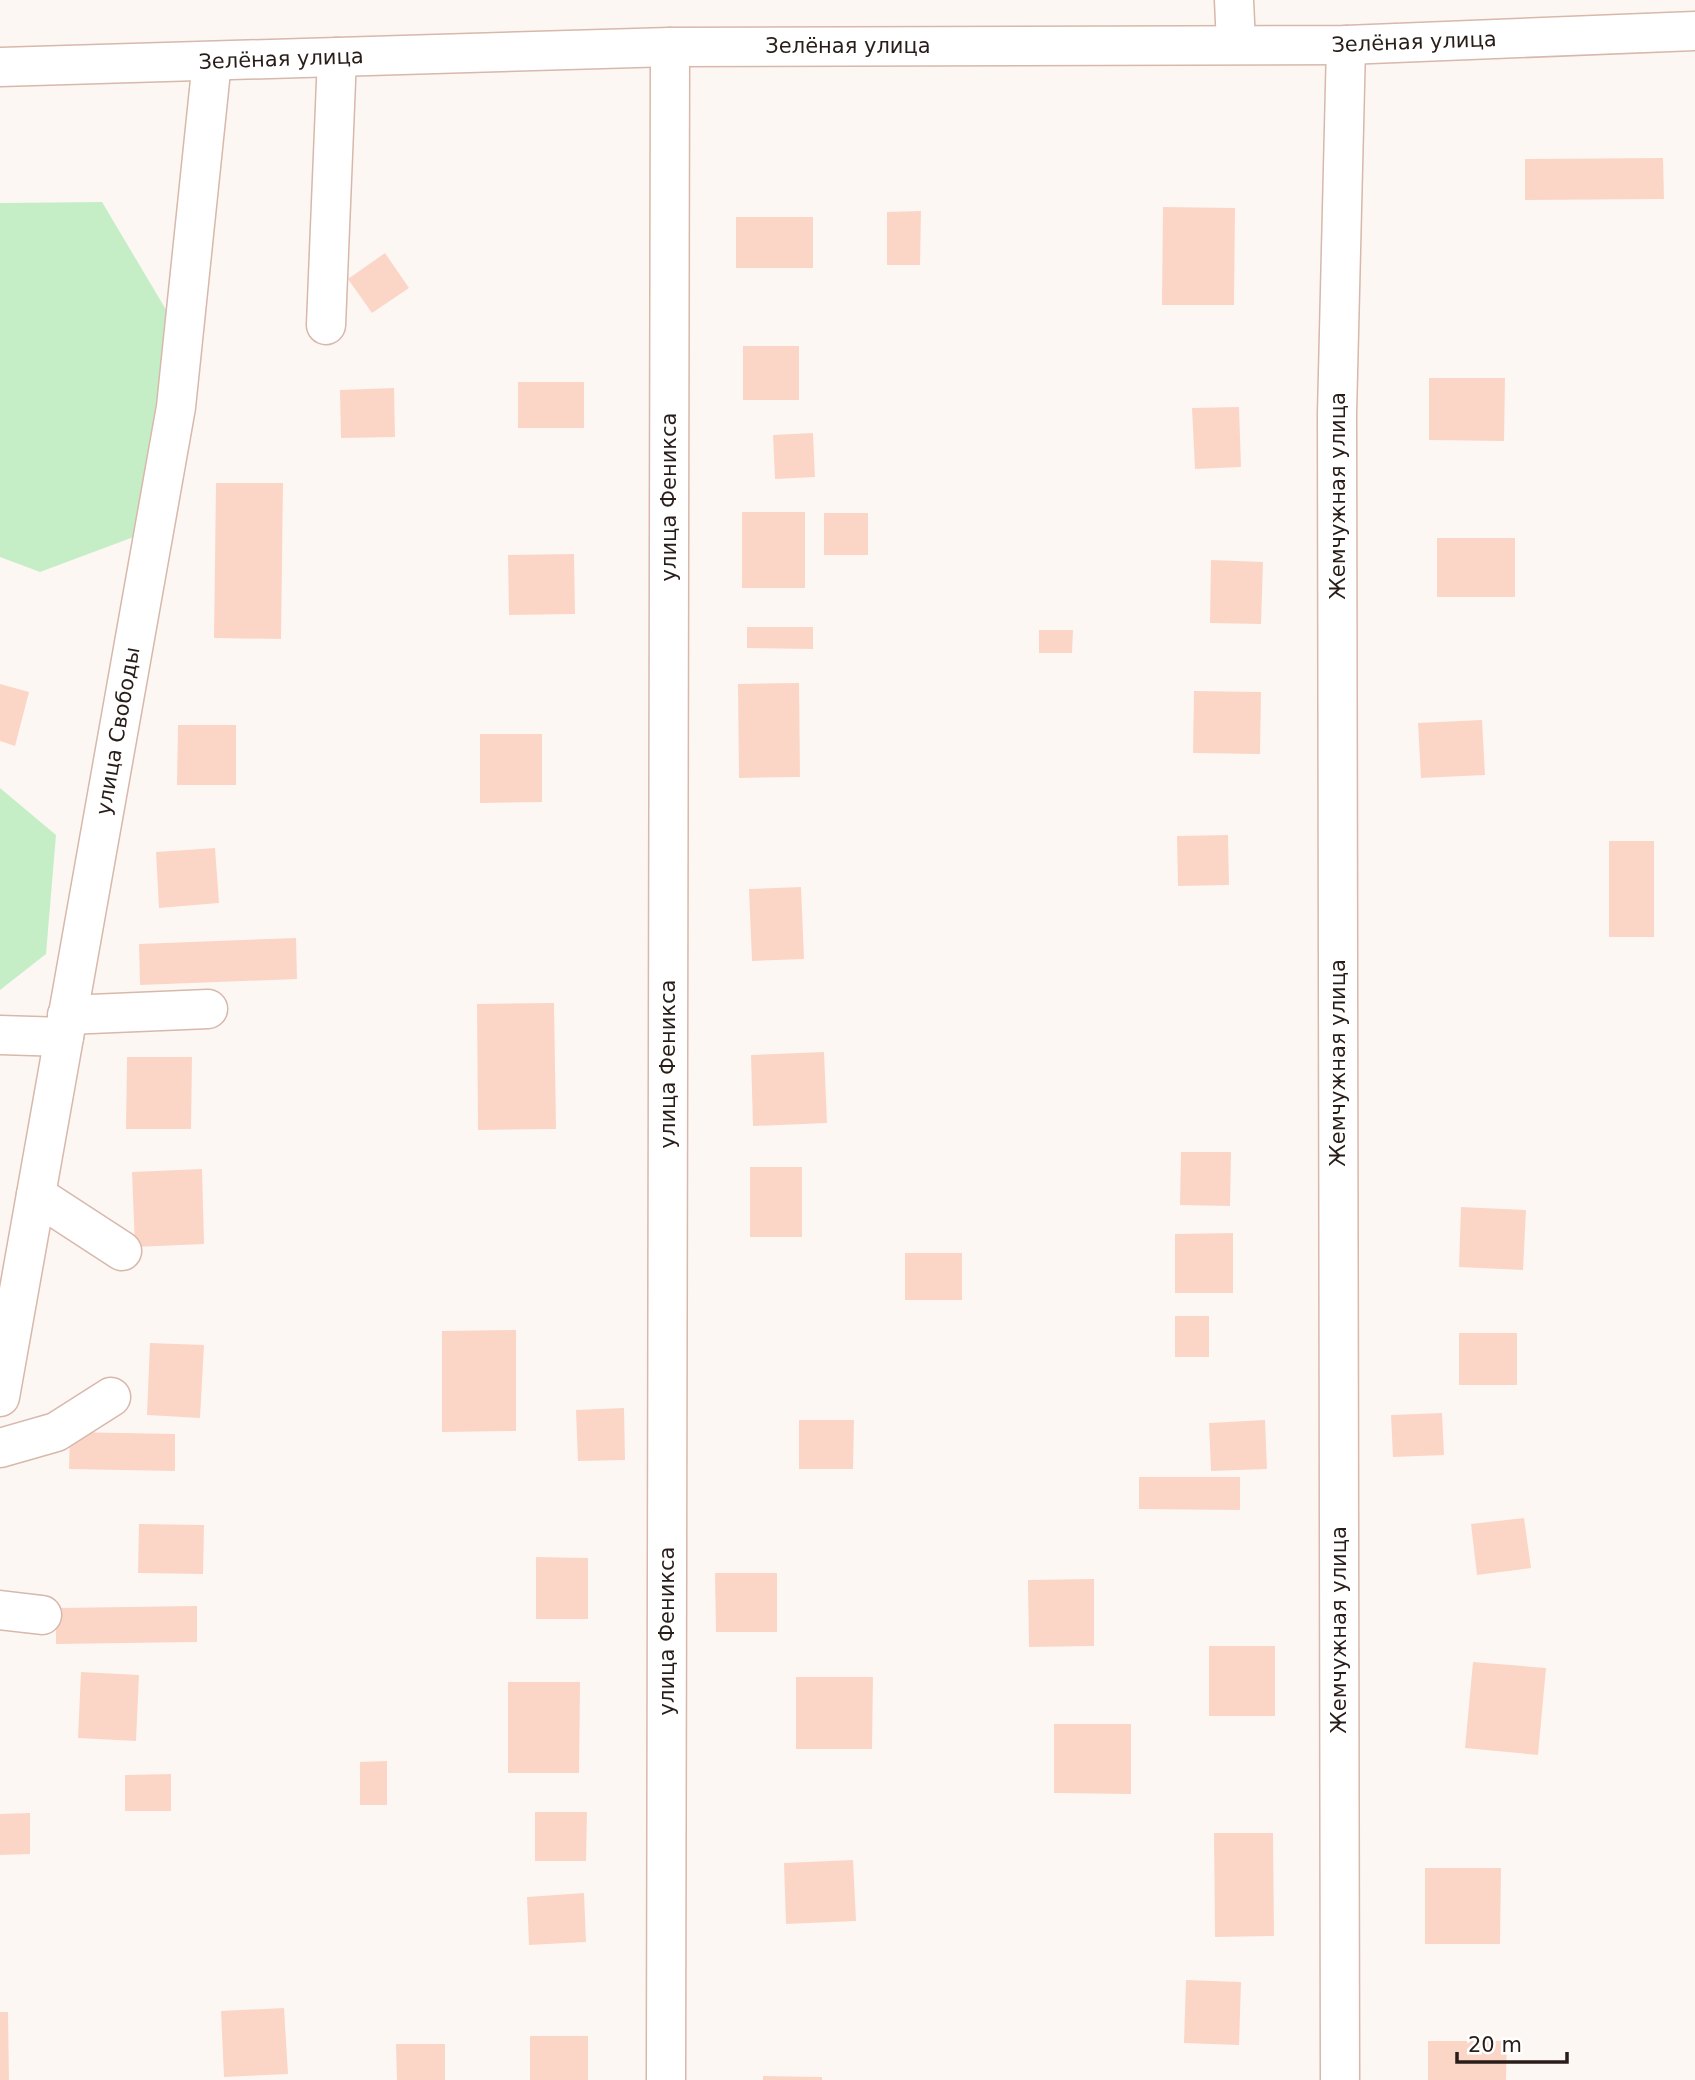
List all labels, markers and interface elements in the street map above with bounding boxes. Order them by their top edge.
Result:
street label: Зелёная улица [1331,27,1497,57]
street label: Зелёная улица [765,34,931,58]
street label: Зелёная улица [198,44,364,74]
street label: Жемчужная улица [1326,392,1350,600]
street label: улица Феникса [657,413,681,581]
street label: улица Свободы [91,645,145,817]
street label: Жемчужная улица [1326,959,1350,1167]
street label: улица Феникса [656,980,680,1148]
street label: Жемчужная улица [1327,1526,1351,1734]
street label: улица Феникса [655,1547,679,1715]
scale bar [1457,2021,1567,2064]
text: 20 m [1468,2033,1522,2057]

